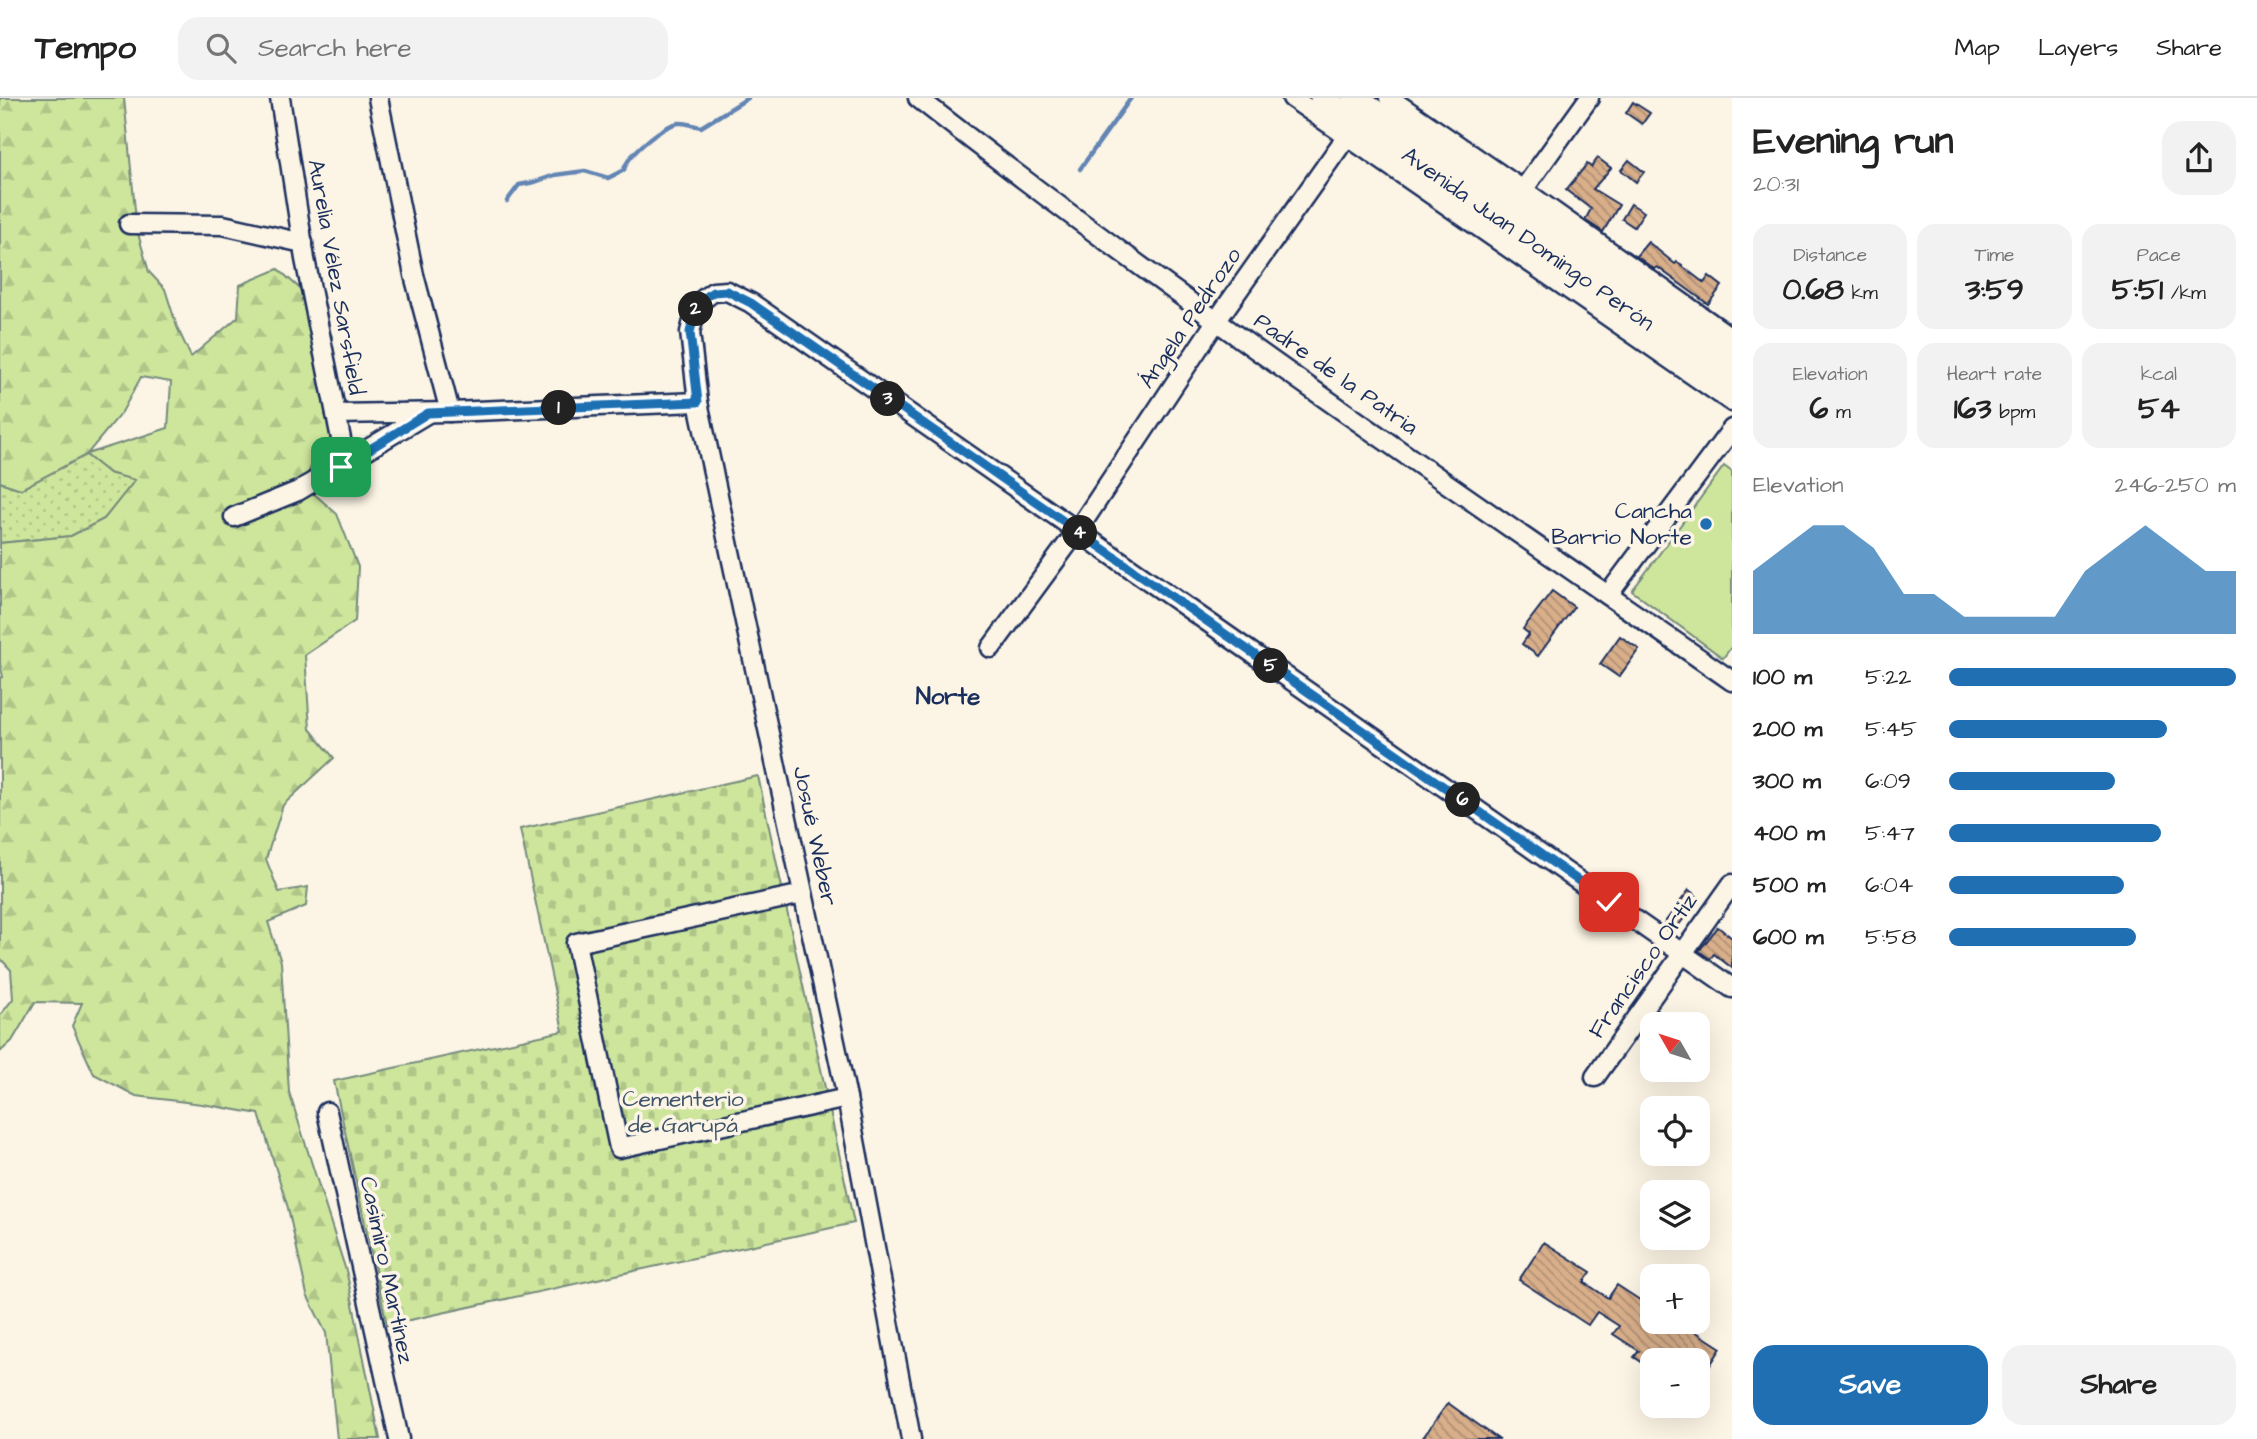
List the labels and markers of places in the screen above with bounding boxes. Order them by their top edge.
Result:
pin: 2 [678,292,714,326]
pin: 3 [870,382,906,416]
pin: 1 [542,390,576,426]
pin [311,437,371,497]
place label: Cancha Barrio Norte [1551,495,1692,553]
pin: 4 [1062,516,1098,550]
marker: Cancha Barrio Norte [1698,516,1714,532]
pin: 5 [1254,648,1288,684]
pin: 6 [1446,782,1480,818]
pin [1579,872,1639,932]

